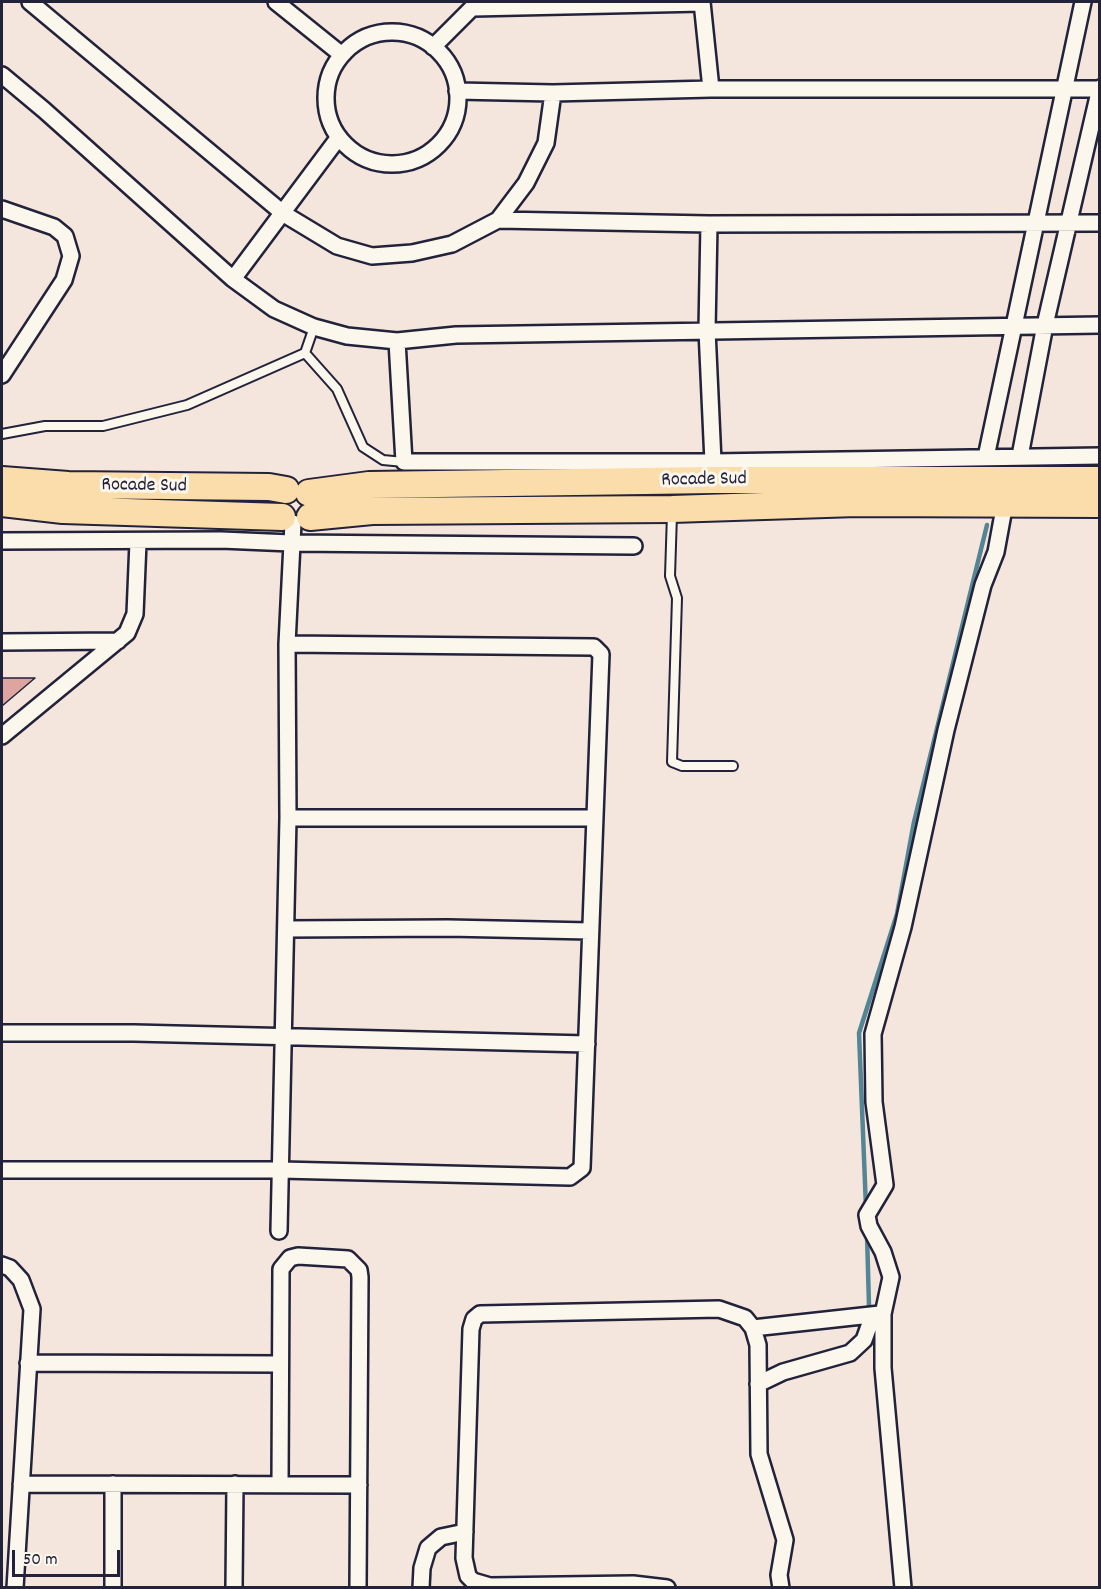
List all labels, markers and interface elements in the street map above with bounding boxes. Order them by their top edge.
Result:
street label: Rocade Sud [661,468,747,494]
street label: Rocade Sud [101,474,187,500]
scale bar [15,1538,123,1576]
text: 50 m [23,1548,58,1573]

